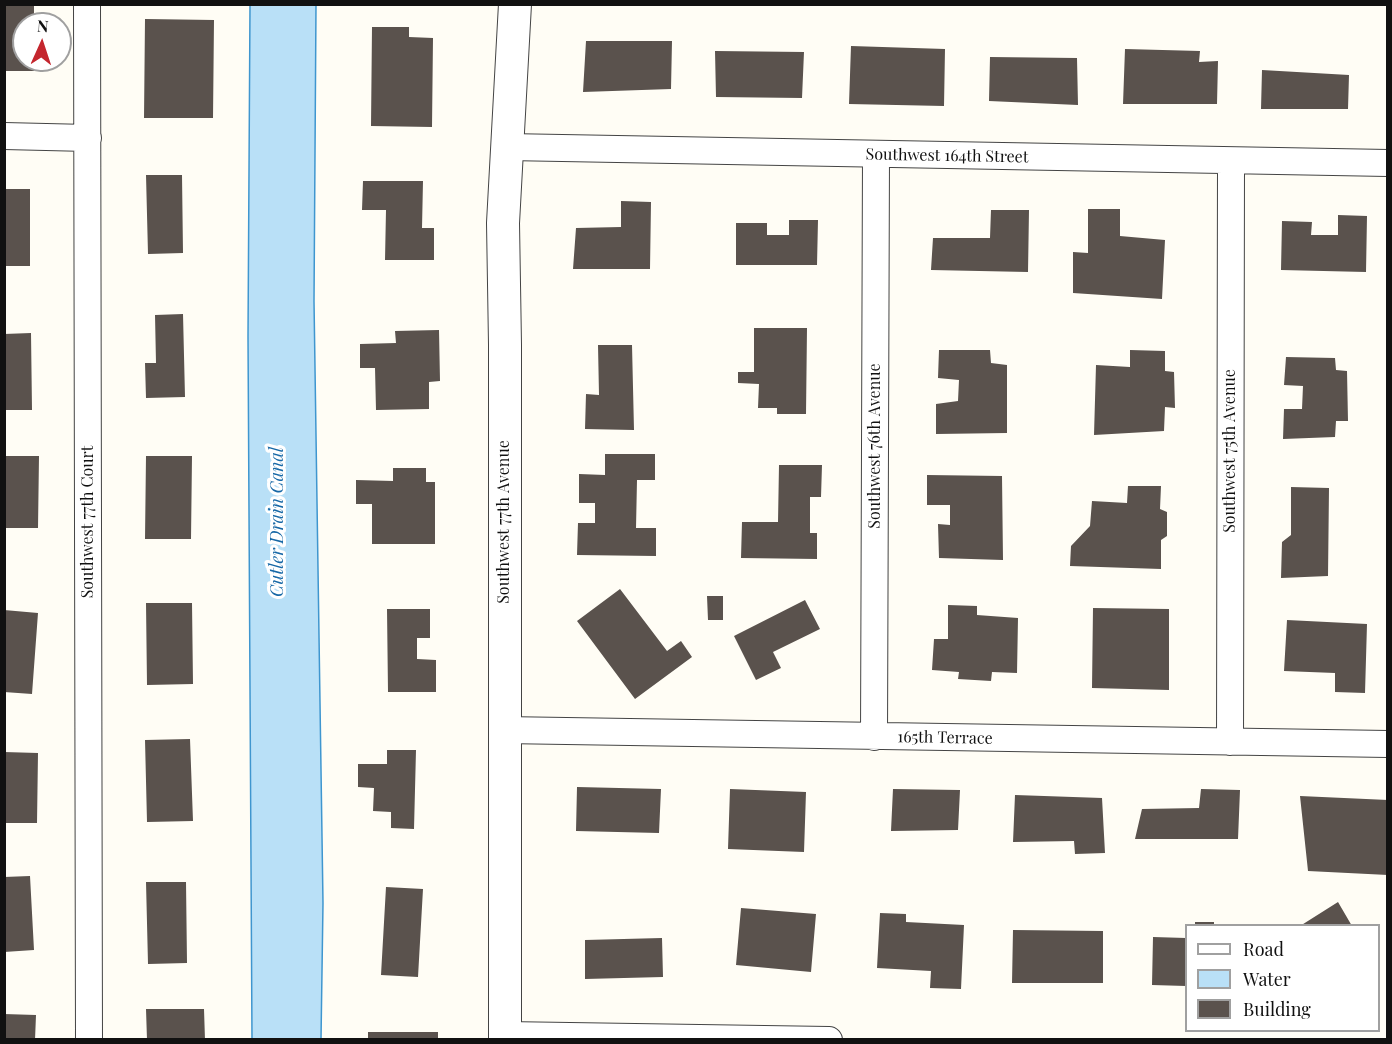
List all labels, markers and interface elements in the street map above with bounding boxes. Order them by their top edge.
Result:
north arrow [12,12,72,72]
text: N [37,15,49,36]
street label: Southwest 164th Street [865,145,1029,167]
street label: Southwest 76th Avenue [865,363,885,529]
street label: Southwest 75th Avenue [1220,369,1240,533]
street label: Southwest 77th Avenue [494,440,514,604]
street label: Southwest 77th Court [78,446,98,598]
water label: Cutler Drain Canal [266,447,288,597]
street label: 165th Terrace [897,728,993,748]
legend [1185,924,1380,1032]
text: Road [1243,937,1284,961]
text: Water [1243,967,1291,991]
text: Building [1243,997,1311,1021]

